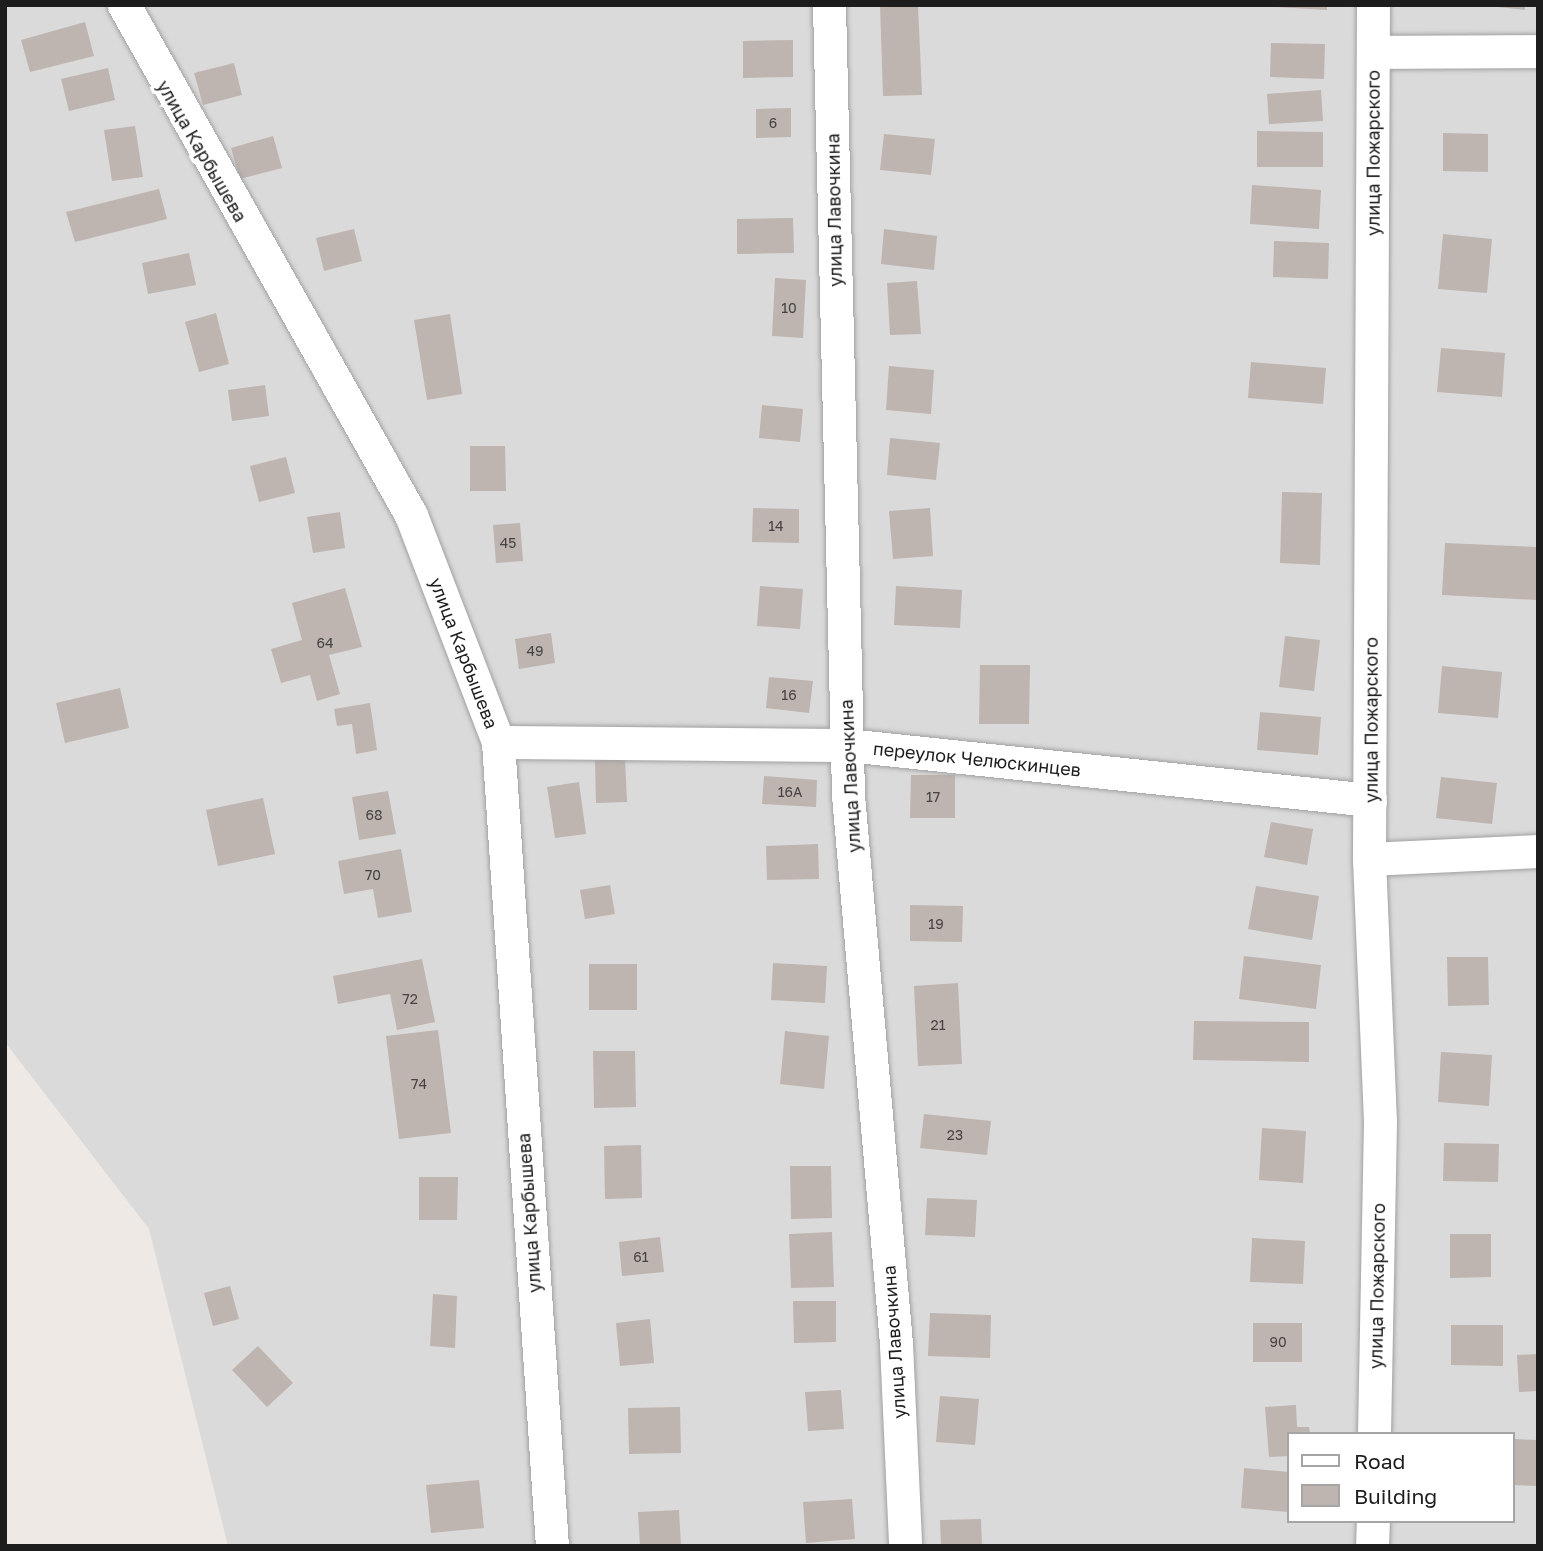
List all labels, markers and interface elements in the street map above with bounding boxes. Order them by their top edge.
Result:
street label: улица Пожарского [1362,70,1384,236]
street label: улица Карбышева [153,76,251,226]
house number: 6 [769,115,777,131]
street label: улица Лавочкина [822,133,846,287]
house number: 10 [781,300,797,316]
house number: 14 [768,518,784,534]
house number: 45 [500,535,516,551]
street label: улица Карбышева [425,574,503,732]
house number: 64 [316,635,334,651]
street label: улица Пожарского [1360,637,1382,803]
house number: 49 [526,643,544,659]
house number: 16 [781,687,797,703]
street label: улица Лавочкина [835,699,865,853]
street label: переулок Челюскинцев [872,737,1082,781]
house number: 16А [778,784,802,800]
house number: 17 [926,789,940,805]
house number: 68 [365,807,383,823]
house number: 70 [365,867,381,883]
house number: 19 [928,916,944,932]
house number: 72 [402,991,418,1007]
house number: 21 [931,1017,945,1033]
house number: 74 [411,1076,427,1092]
house number: 23 [947,1127,963,1143]
street label: улица Карбышева [513,1132,545,1294]
street label: улица Пожарского [1365,1203,1389,1369]
house number: 61 [633,1249,649,1265]
street label: улица Лавочкина [878,1265,910,1419]
house number: 90 [1269,1334,1287,1350]
legend [1288,1432,1515,1523]
text: Road [1354,1448,1405,1474]
text: Building [1354,1483,1437,1509]

